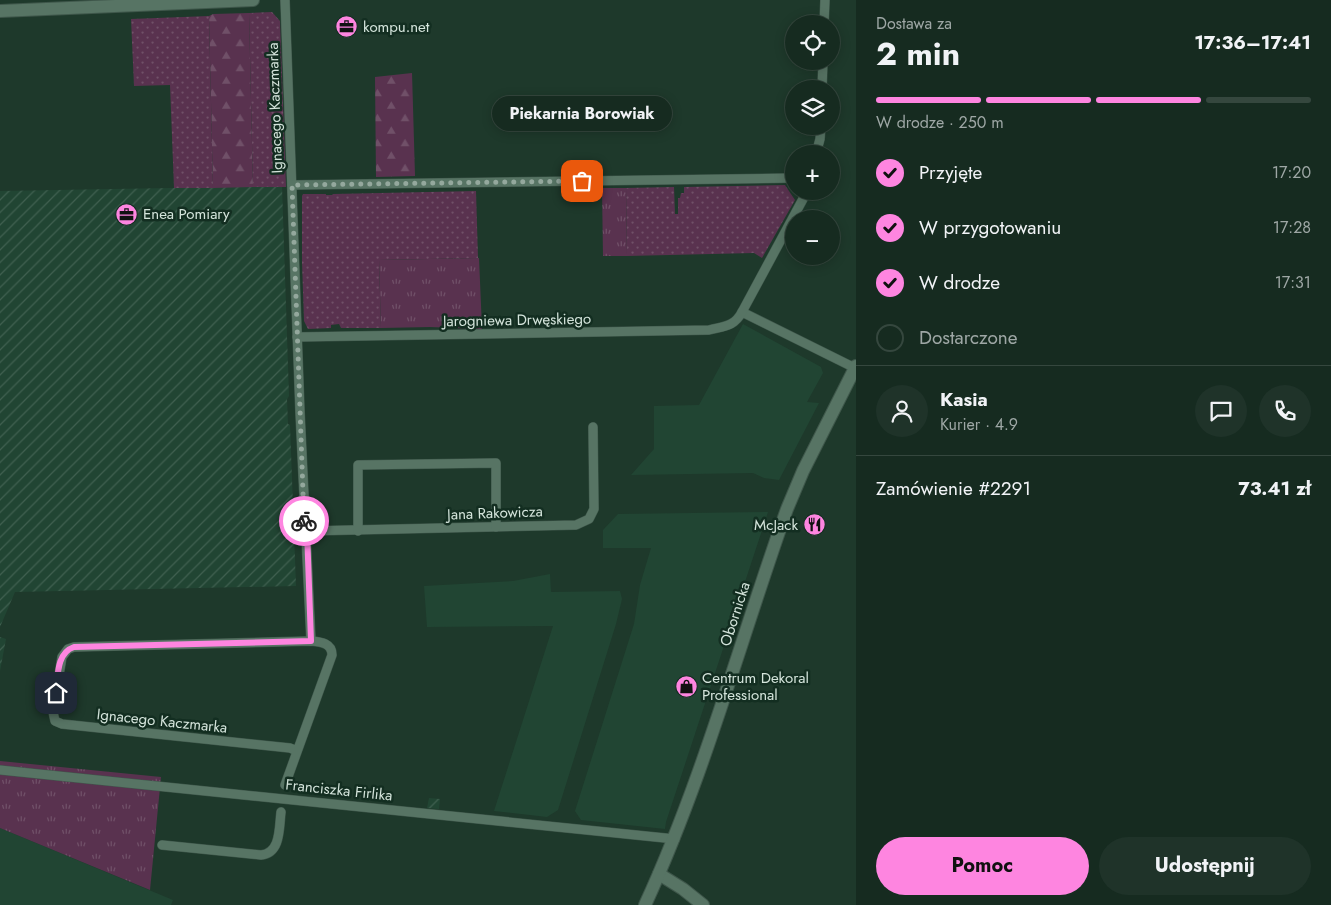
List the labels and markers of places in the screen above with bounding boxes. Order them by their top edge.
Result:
office icon: kompu.net [335,15,359,39]
place label: kompu.net [363,16,430,38]
callout: Piekarnia Borowiak [492,96,672,131]
pin [561,160,603,202]
office icon: Enea Pomiary [115,202,139,226]
place label: Enea Pomiary [143,203,230,225]
restaurant icon: McJack [802,513,826,537]
place label: McJack [754,514,798,536]
place label: Centrum Dekoral Professional [702,667,809,706]
pin [35,672,77,714]
shop icon: Centrum Dekoral Professional [674,675,698,699]

